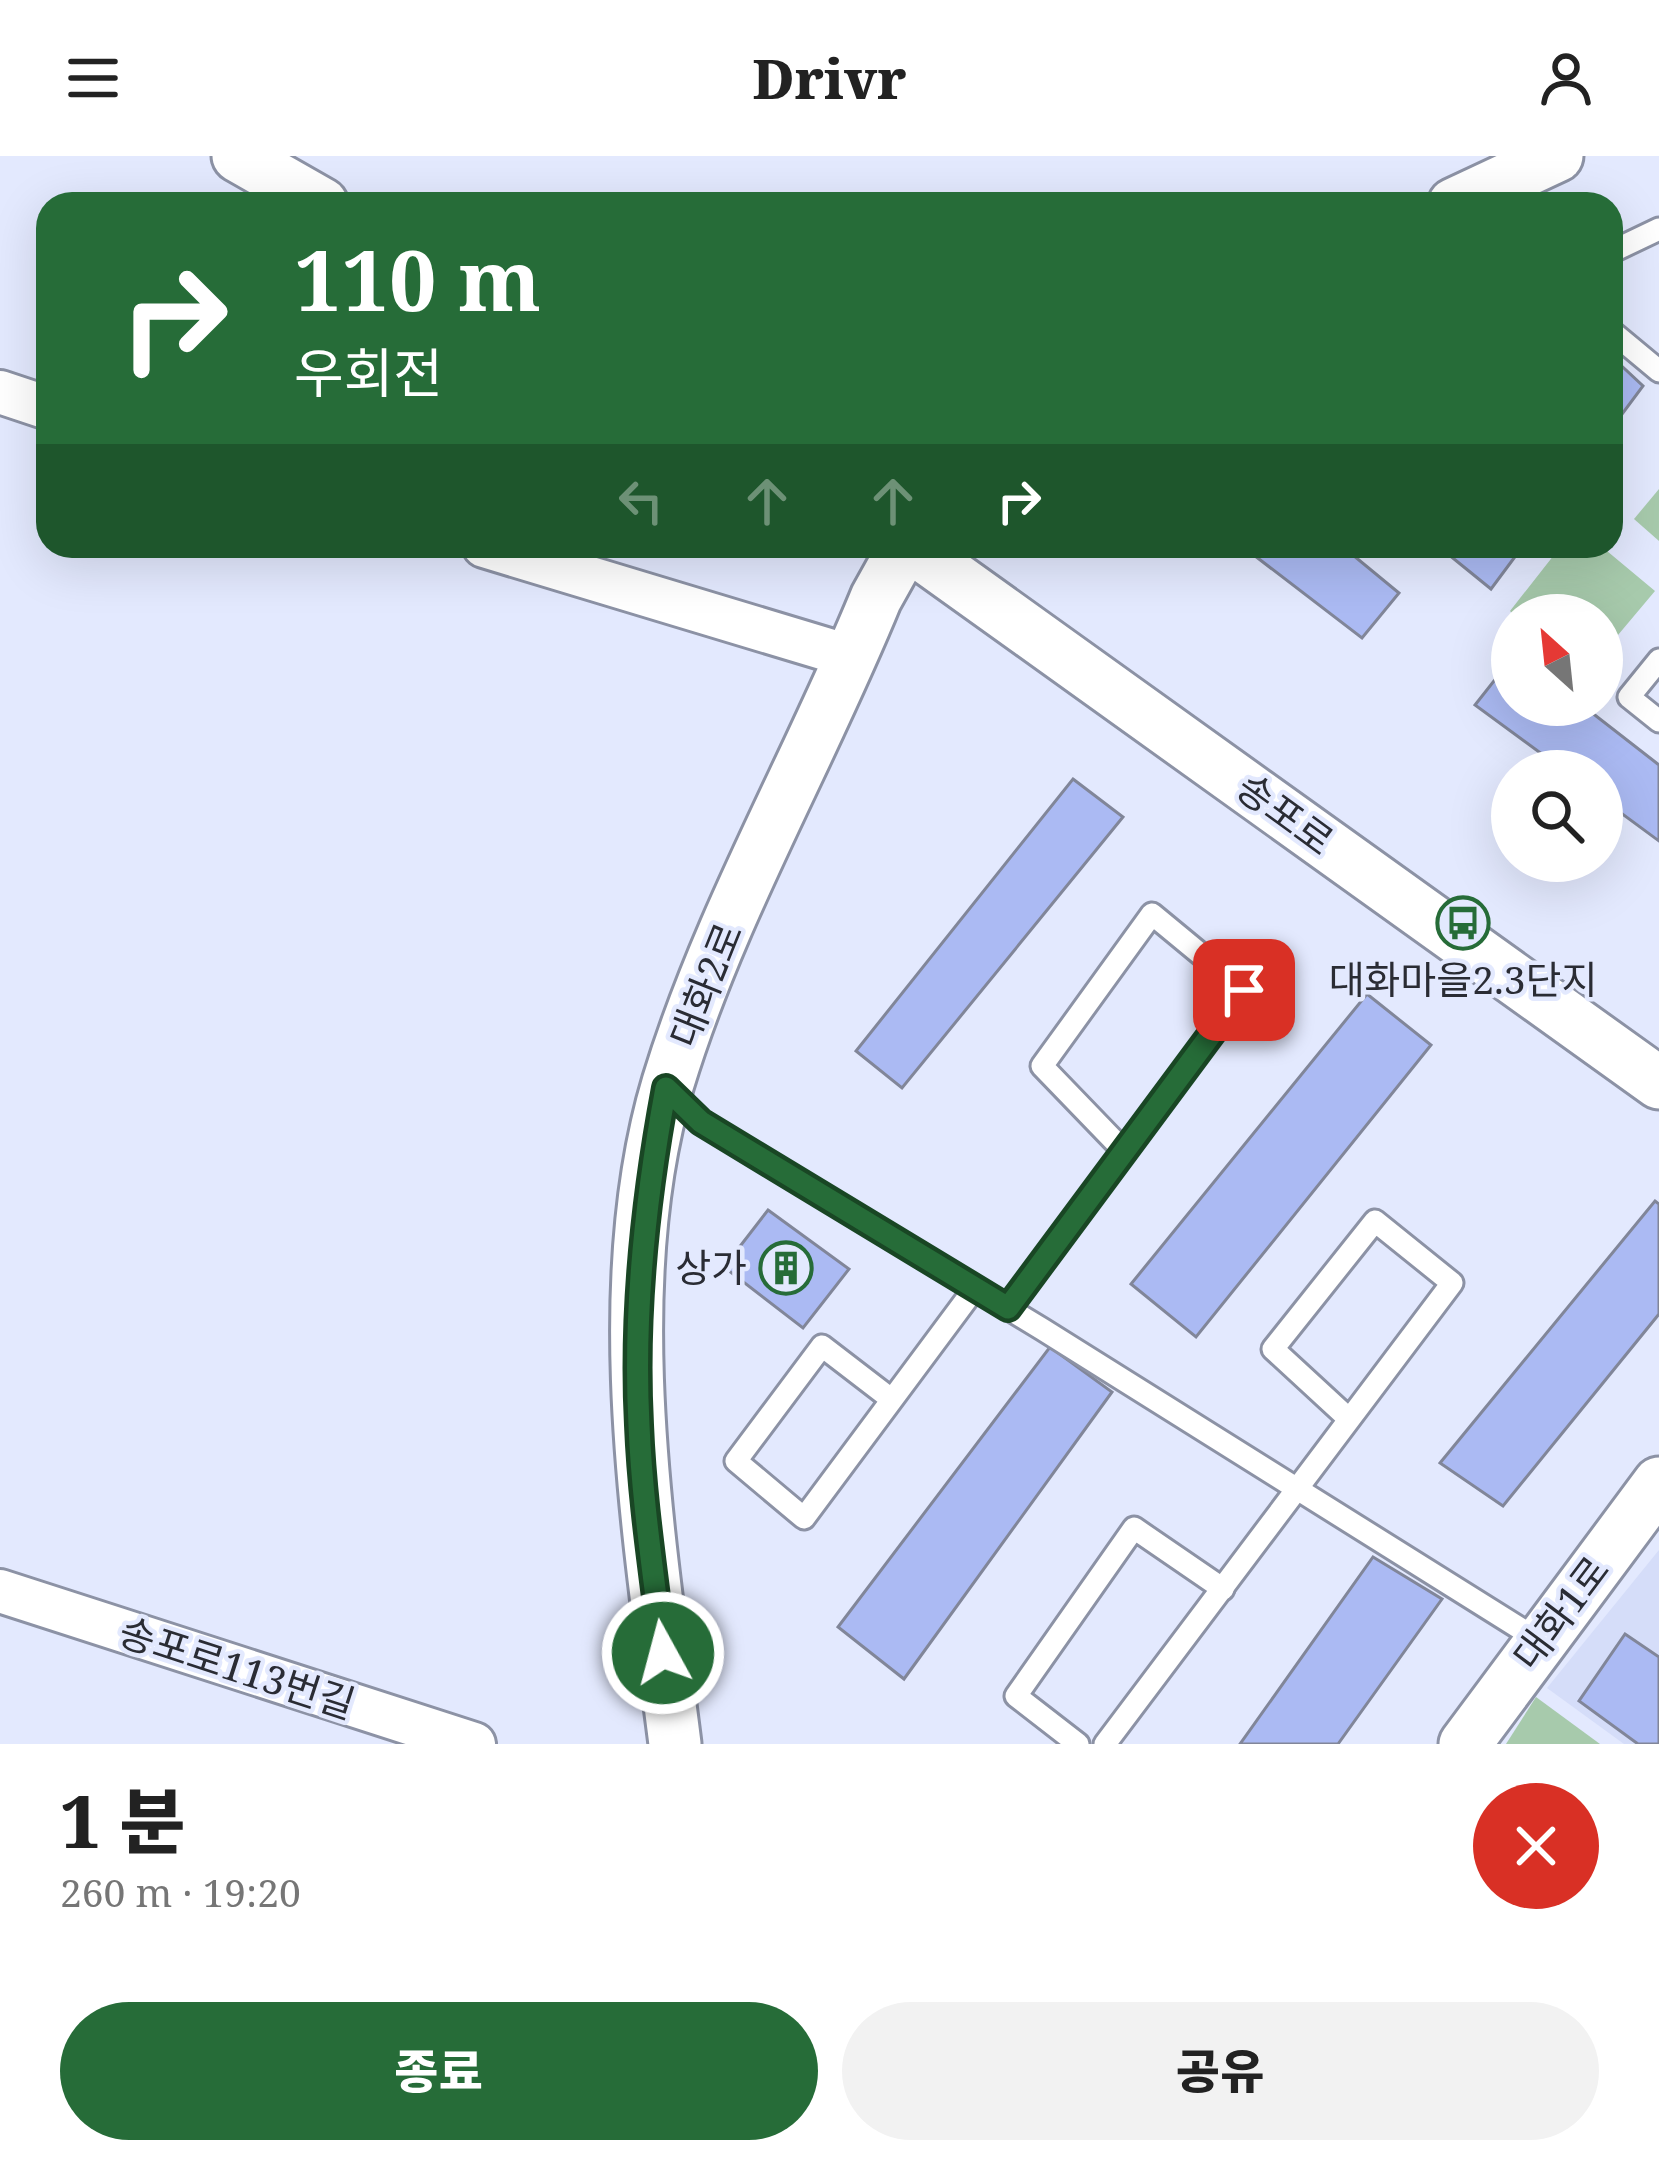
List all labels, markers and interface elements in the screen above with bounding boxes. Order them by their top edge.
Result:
text: Drivr [752,41,907,115]
icon: menu [60,45,126,111]
icon: person [1533,45,1599,111]
text: 110 m [294,221,541,336]
icon: right [96,240,252,396]
text: 우회전 [294,335,443,409]
icon: left [608,468,674,534]
icon: ahead [734,468,800,534]
icon: ahead [860,468,926,534]
icon: right [986,468,1052,534]
north arrow [1491,594,1623,726]
map controls [1491,594,1623,882]
button: search [1491,750,1623,882]
street label: 송포로 [1227,760,1345,866]
bus stop icon: 대화마을2.3단지 [1435,895,1491,951]
street label: 대화2로 [656,914,753,1054]
pin [1193,939,1295,1041]
place label: 대화마을2.3단지 [1329,952,1597,1005]
icon: arrive [1211,957,1277,1023]
place label: 상가 [675,1240,747,1293]
building icon: 상가 [758,1240,814,1296]
street label: 대화1로 [1500,1544,1620,1680]
position arrow [600,1590,726,1716]
street label: 송포로113번길 [113,1604,362,1730]
text: 1 분 [60,1771,186,1869]
button: close [1473,1783,1599,1909]
text: 260 m · 19:20 [60,1865,301,1918]
button: 종료 [60,2002,818,2140]
button: 공유 [842,2002,1599,2140]

